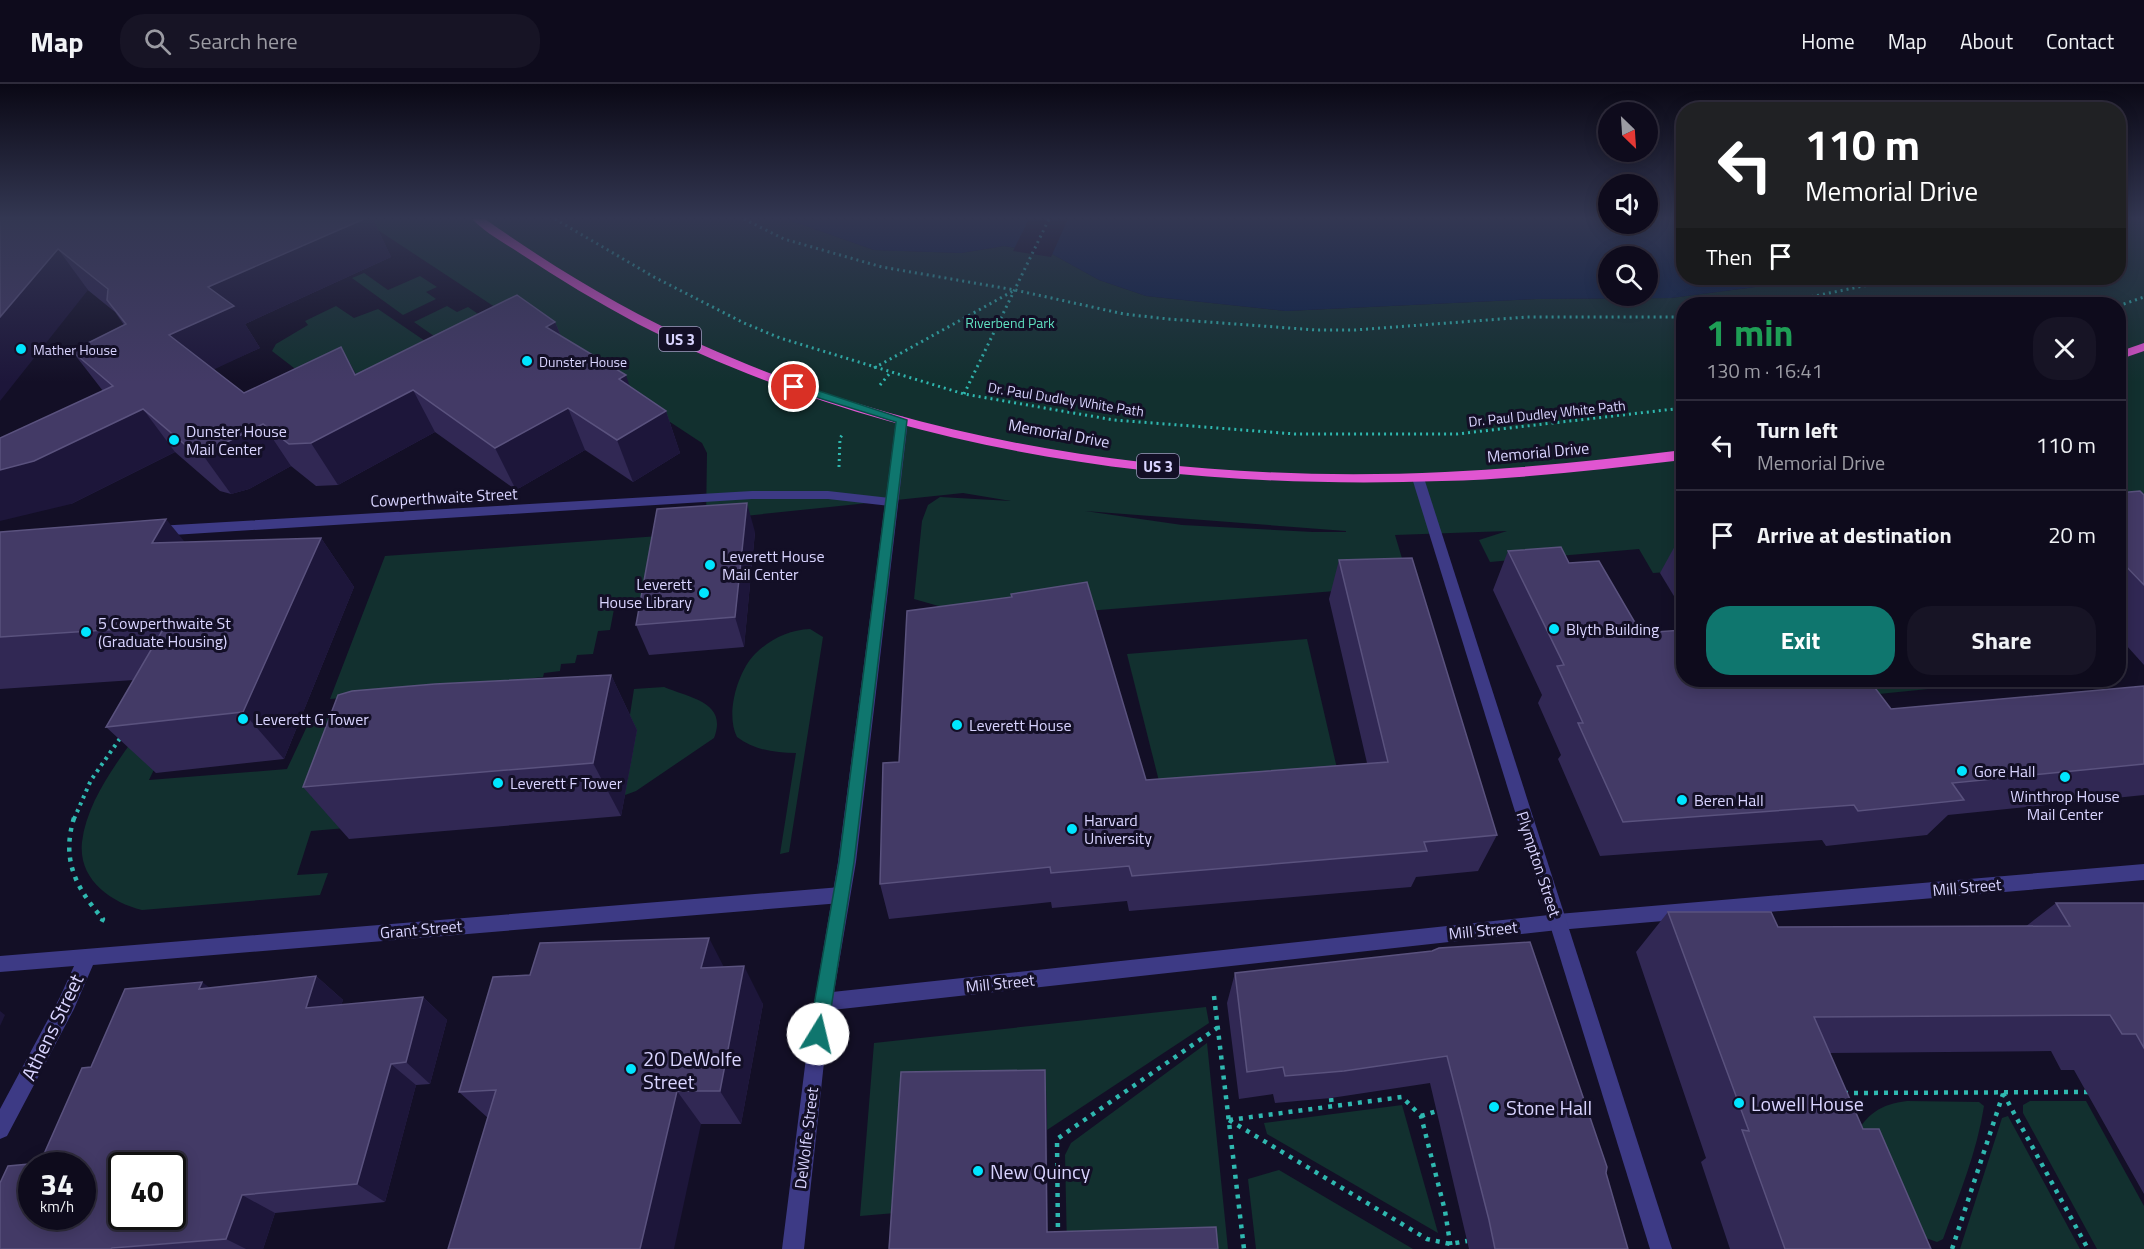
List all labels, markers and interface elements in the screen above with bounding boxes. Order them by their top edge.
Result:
search box [120,14,540,68]
text: Map [30,20,84,63]
text: Search here [189,24,298,58]
icon: search [141,25,174,58]
text: Home [1801,25,1855,57]
text: Map [1888,25,1927,57]
text: About [1960,25,2013,57]
text: Contact [2046,25,2114,57]
north arrow [1598,102,1658,162]
map controls [1598,102,1658,306]
text: 110 m [1805,112,1920,176]
icon: left [1706,126,1784,204]
text: Memorial Drive [1805,170,1978,211]
button: sound [1598,174,1658,234]
text: Then [1706,240,1752,274]
icon: arrive [1764,240,1797,273]
button: search [1598,246,1658,306]
text: 1 min [1706,305,1793,360]
park label: Riverbend Park [965,312,1055,333]
button: close [2033,317,2096,380]
road number: US 3 [659,327,701,351]
place label: Mather House [33,339,117,360]
marker: Mather House [14,342,28,356]
place label: Dunster House [539,351,627,372]
marker: Dunster House [520,354,534,368]
text: 130 m · 16:41 [1706,355,1823,386]
pin [768,361,819,412]
icon: arrive [777,370,810,403]
street label: Dr. Paul Dudley White Path [986,376,1146,422]
street label: Dr. Paul Dudley White Path [1467,394,1627,432]
street label: Memorial Drive [1006,412,1112,454]
text: Turn left [1757,413,1838,447]
place label: Dunster House Mail Center [186,419,287,461]
text: 110 m [2036,428,2096,462]
icon: left [1706,429,1739,462]
marker: Dunster House Mail Center [167,433,181,447]
street label: Memorial Drive [1486,436,1590,468]
text: Memorial Drive [1757,447,1885,478]
road number: US 3 [1137,454,1179,478]
street label: Cowperthwaite Street [370,481,519,513]
text: Arrive at destination [1757,518,1952,552]
text: 20 m [2048,518,2096,552]
icon: arrive [1706,519,1739,552]
place label: Leverett House Mail Center [722,544,825,586]
marker: Leverett House Mail Center [703,558,717,572]
place label: Leverett House Library [599,572,692,614]
marker: Leverett House Library [697,586,711,600]
button: Exit [1706,606,1895,675]
button: Share [1907,606,2096,675]
place label: 5 Cowperthwaite St (Graduate Housing) [98,611,231,653]
place label: Blyth Building [1566,617,1659,641]
marker: Blyth Building [1547,622,1561,636]
marker: 5 Cowperthwaite St (Graduate Housing) [79,625,93,639]
place label: Leverett G Tower [255,707,369,731]
marker: Leverett G Tower [236,712,250,726]
place label: Leverett House [969,713,1072,737]
marker: Leverett House [950,718,964,732]
place label: Gore Hall [1974,759,2036,783]
marker: Gore Hall [1955,764,1969,778]
marker: Winthrop House Mail Center [2058,770,2072,784]
place label: Leverett F Tower [510,771,623,795]
marker: Leverett F Tower [491,776,505,790]
place label: Winthrop House Mail Center [2010,784,2120,826]
place label: Beren Hall [1694,788,1764,812]
marker: Beren Hall [1675,793,1689,807]
place label: Harvard University [1084,808,1152,850]
street label: Plympton Street [1511,808,1568,920]
marker: Harvard University [1065,822,1079,836]
street label: Mill Street [1932,872,2003,902]
street label: Grant Street [379,913,463,945]
street label: Mill Street [1447,914,1519,946]
street label: Mill Street [964,967,1036,999]
street label: Athens Street [13,968,91,1086]
position arrow [786,1002,850,1066]
place label: 20 DeWolfe Street [643,1043,742,1097]
marker: 20 DeWolfe Street [624,1062,638,1076]
street label: DeWolfe Street [788,1085,824,1190]
place label: Lowell House [1751,1088,1864,1119]
place label: Stone Hall [1506,1092,1592,1123]
marker: Lowell House [1732,1096,1746,1110]
marker: Stone Hall [1487,1100,1501,1114]
speed limit sign: 40 [108,1152,186,1230]
place label: New Quincy [990,1156,1091,1187]
text: 34 [40,1161,74,1207]
marker: New Quincy [971,1164,985,1178]
text: km/h [40,1195,74,1218]

